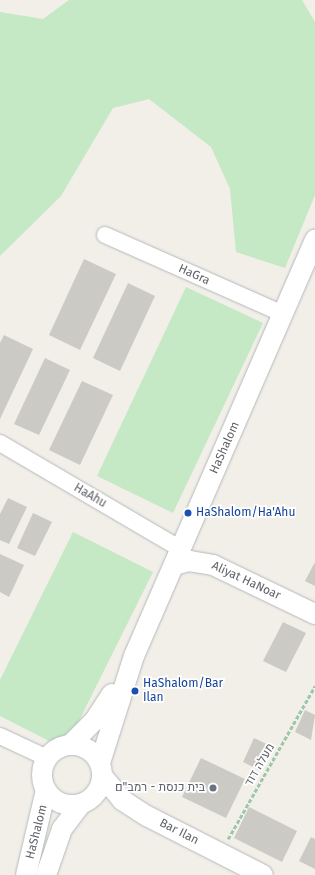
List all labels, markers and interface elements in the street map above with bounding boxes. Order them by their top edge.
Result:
street label: HaGra [176,262,212,288]
street label: HaShalom [207,420,243,476]
street label: HaAhu [71,481,109,511]
place label: HaShalom/Ha'Ahu [196,506,295,520]
marker: HaShalom/Ha'Ahu [183,508,193,518]
street label: Aliyat HaNoar [209,559,283,603]
place label: HaShalom/Bar Ilan [143,677,223,705]
marker: HaShalom/Bar Ilan [130,686,140,696]
street label: מעלה דוד [242,741,278,789]
place label: בית כנסת - רמב"ם [115,781,205,795]
marker: בית כנסת - רמב"ם [208,783,218,793]
street label: HaShalom [23,803,51,861]
street label: Bar Ilan [157,816,201,848]

